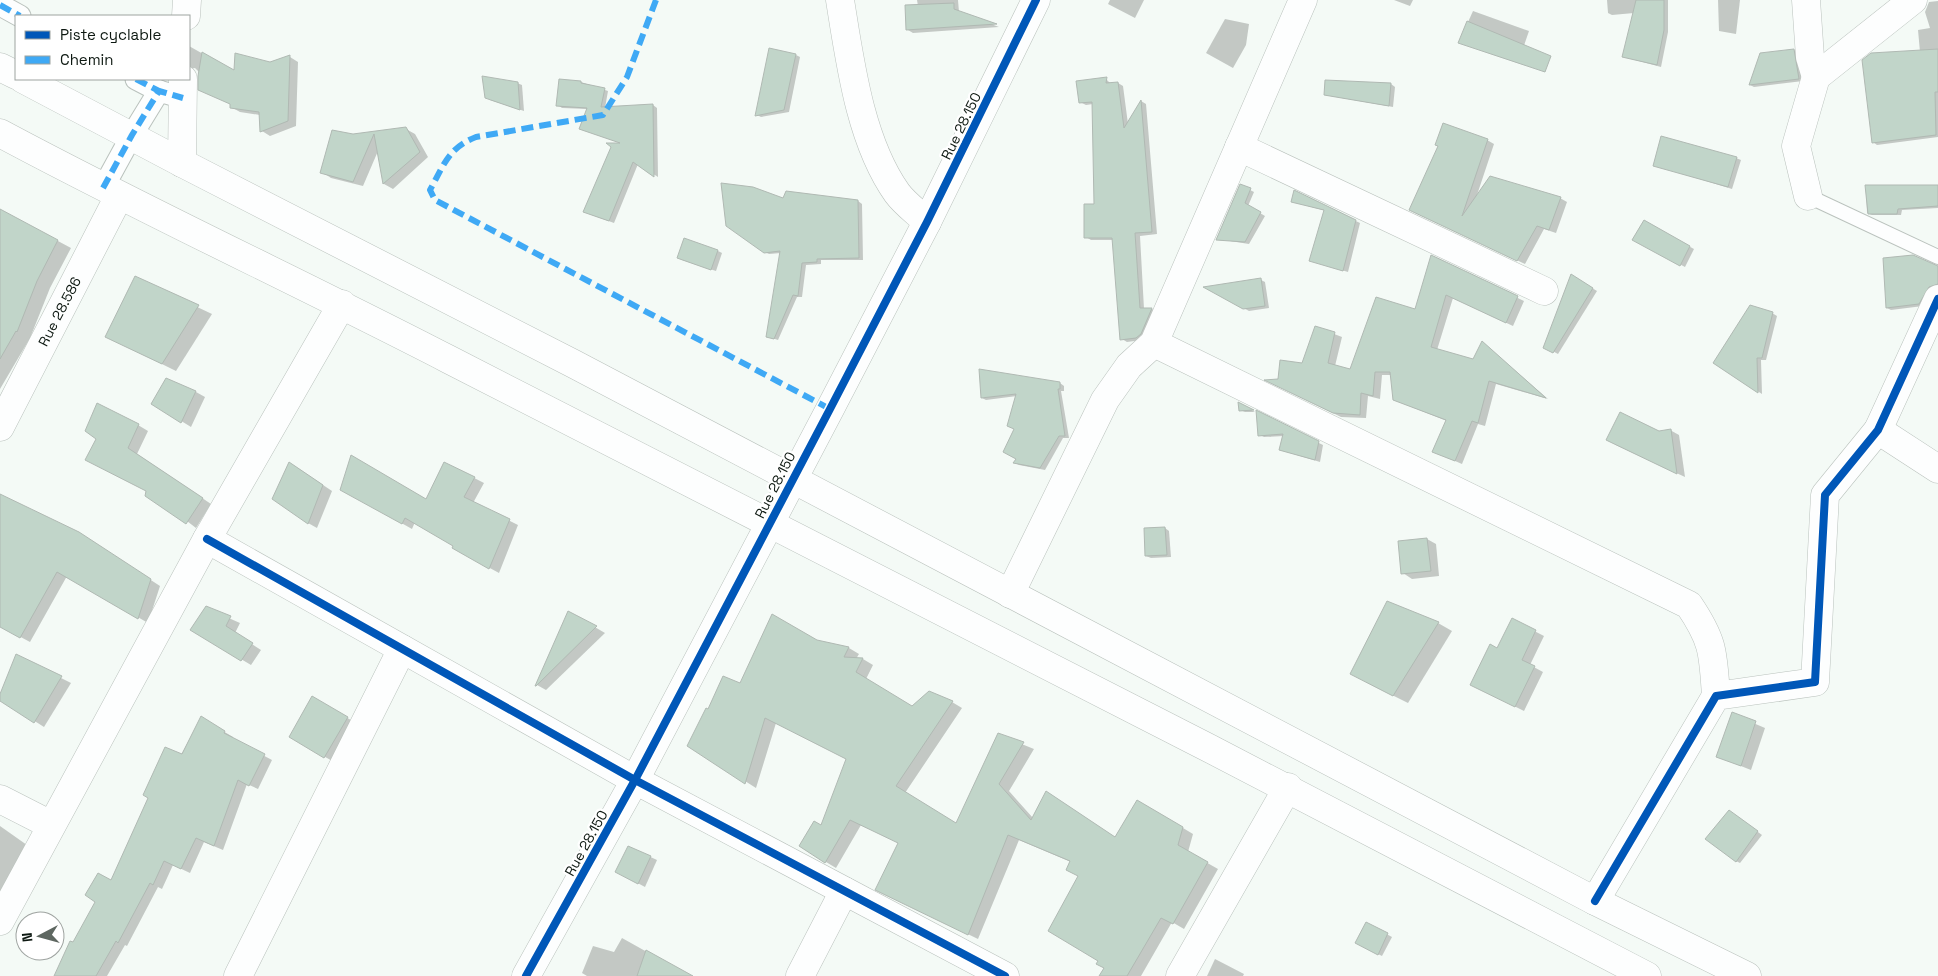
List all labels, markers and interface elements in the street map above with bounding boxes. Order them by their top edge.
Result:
legend [15,15,190,80]
text: Piste cyclable [60,25,162,44]
text: Chemin [60,50,113,69]
street label: Rue 28.150 [937,89,985,163]
street label: Rue 28.586 [34,274,85,349]
street label: Rue 28.150 [750,449,800,521]
street label: Rue 28.150 [561,807,611,879]
north arrow [15,911,65,961]
text: N [18,932,37,943]

